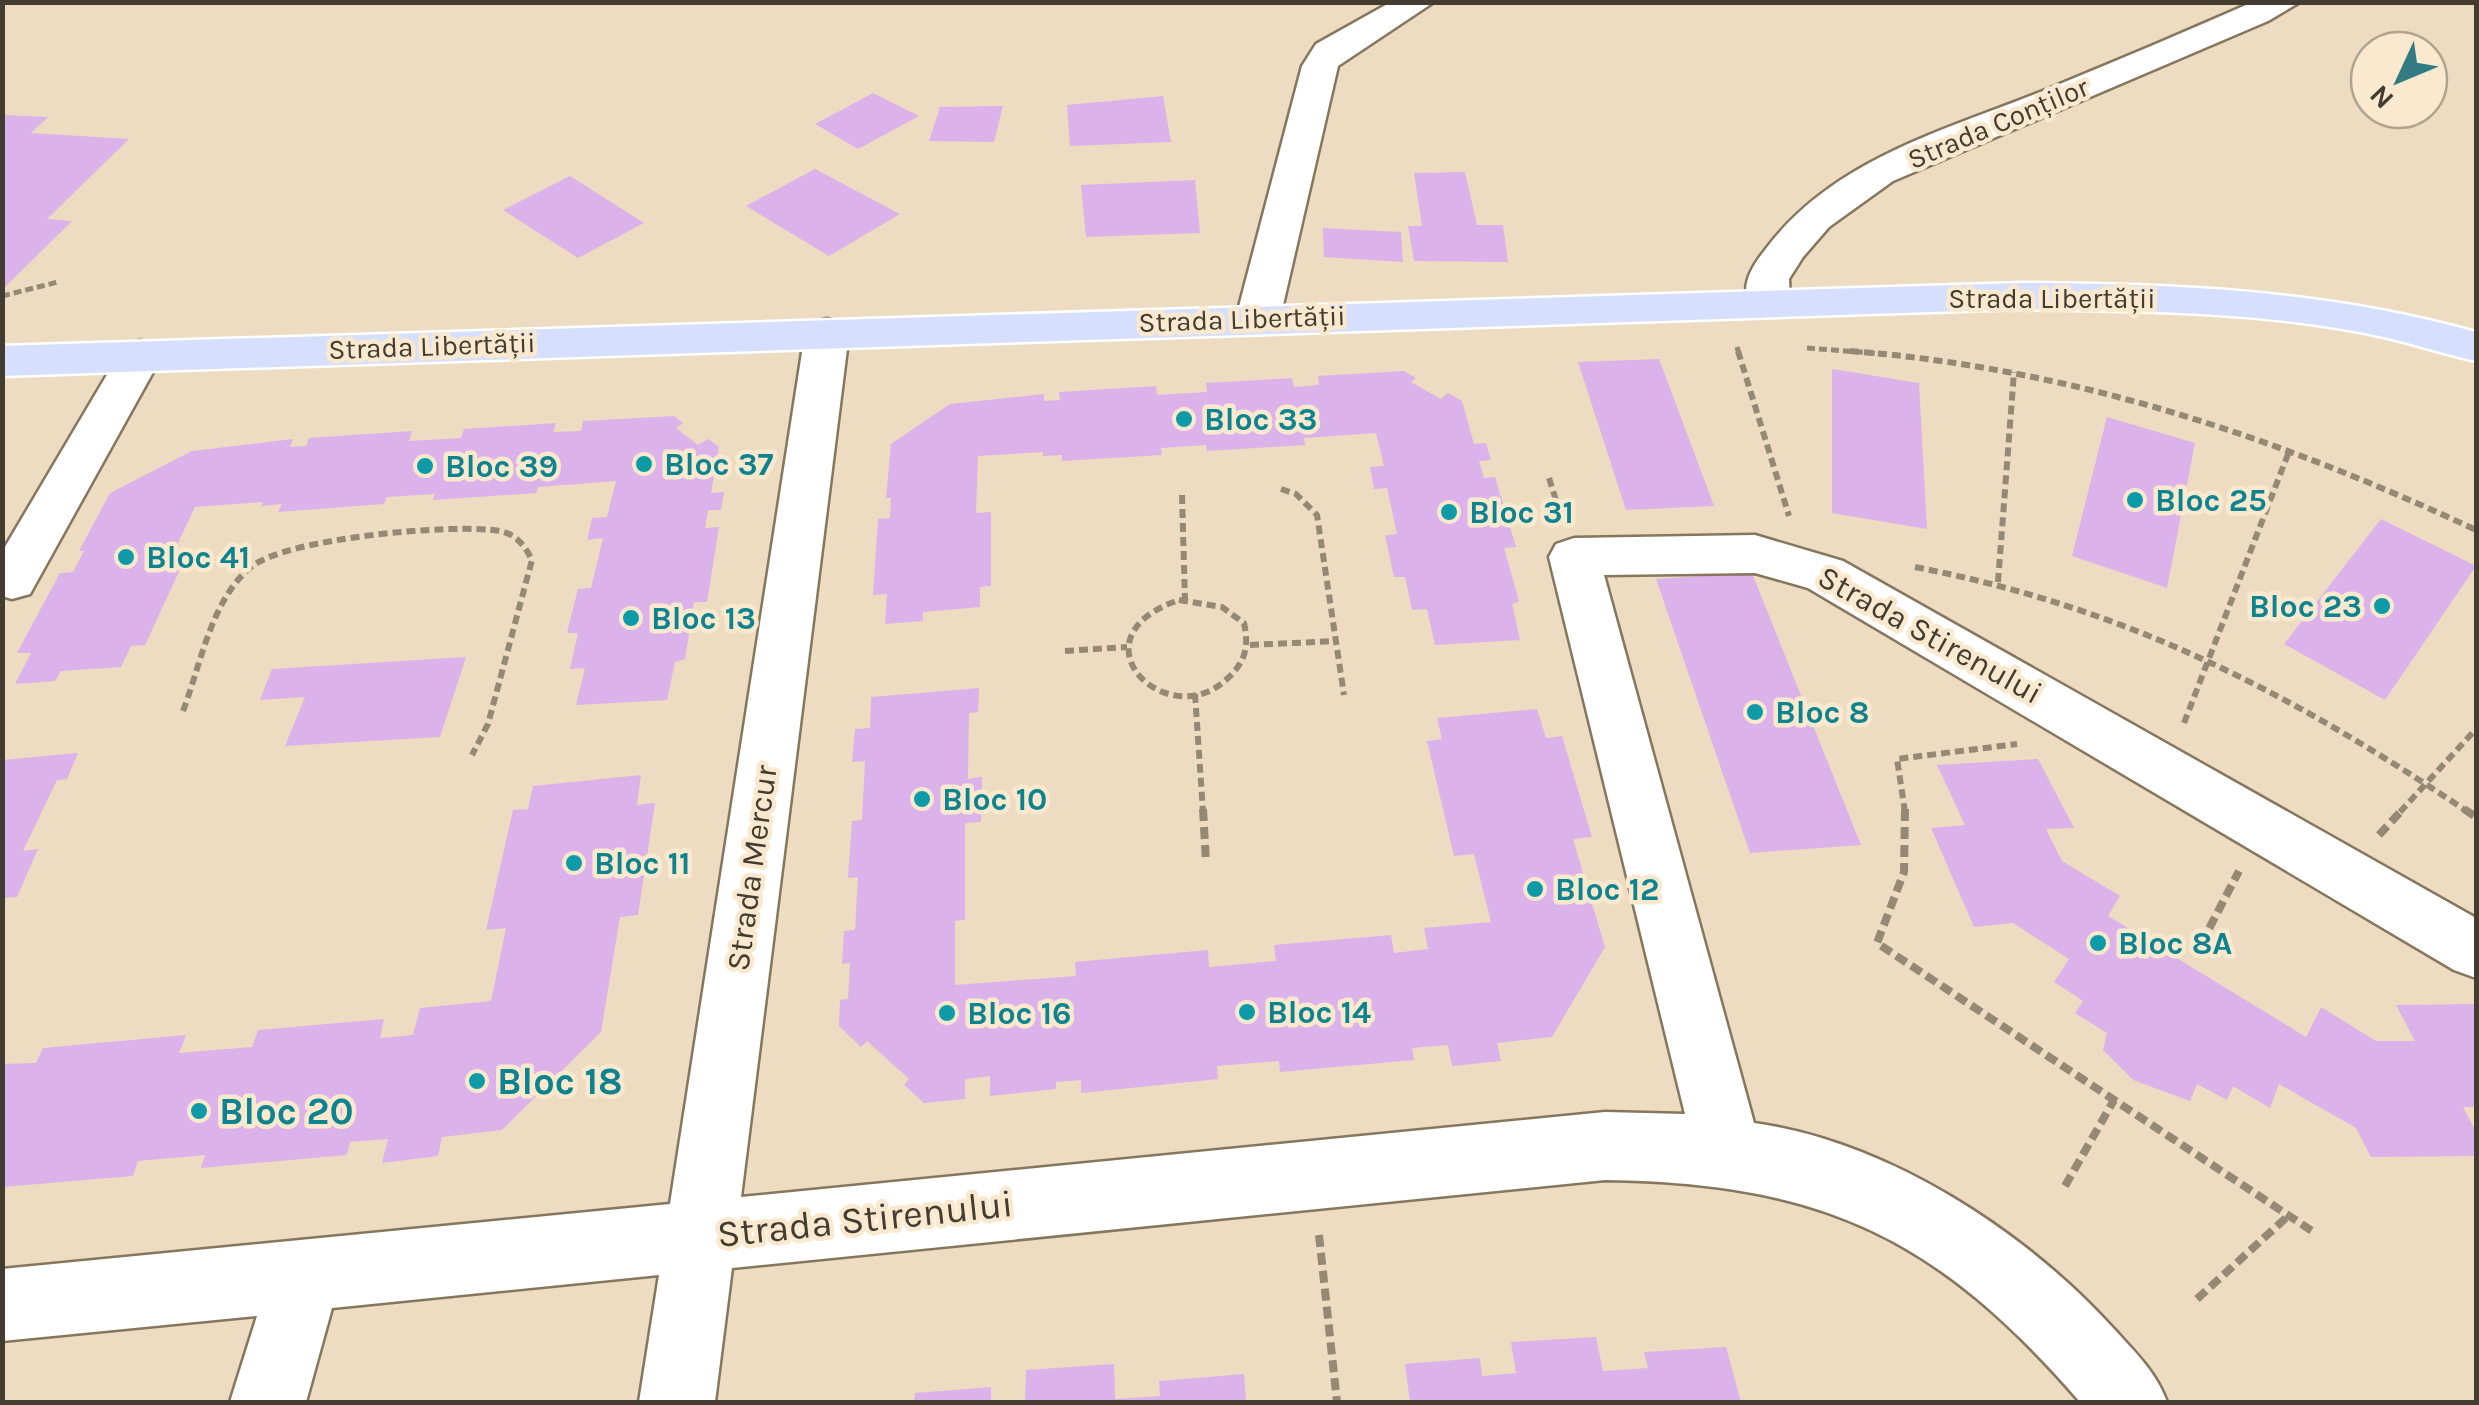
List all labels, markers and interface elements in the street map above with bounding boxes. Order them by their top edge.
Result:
north arrow [2349,30,2449,130]
street label: Strada Conților [1903,70,2094,176]
text: N [2363,78,2400,116]
street label: Strada Libertății [1948,282,2156,315]
street label: Strada Libertății [1138,299,1346,339]
street label: Strada Libertății [328,326,536,366]
place label: Bloc 33 [1204,401,1317,438]
marker: Bloc 33 [1173,408,1195,430]
place label: Bloc 37 [664,446,774,483]
place label: Bloc 39 [445,448,558,485]
marker: Bloc 37 [633,453,655,475]
marker: Bloc 39 [414,455,436,477]
place label: Bloc 25 [2155,482,2267,519]
marker: Bloc 25 [2124,489,2146,511]
place label: Bloc 31 [1469,494,1574,531]
marker: Bloc 31 [1438,501,1460,523]
place label: Bloc 41 [146,539,250,576]
marker: Bloc 41 [115,546,137,568]
street label: Strada Stirenului [1812,558,2048,712]
place label: Bloc 23 [2249,588,2362,625]
marker: Bloc 23 [2371,595,2393,617]
place label: Bloc 13 [651,600,756,637]
marker: Bloc 13 [620,607,642,629]
place label: Bloc 8 [1775,694,1869,731]
marker: Bloc 8 [1744,701,1766,723]
street label: Strada Mercur [719,762,785,973]
place label: Bloc 10 [942,781,1047,818]
marker: Bloc 10 [911,788,933,810]
place label: Bloc 11 [594,845,690,882]
marker: Bloc 11 [563,852,585,874]
place label: Bloc 12 [1555,871,1659,908]
marker: Bloc 12 [1524,878,1546,900]
place label: Bloc 8A [2118,925,2232,962]
marker: Bloc 8A [2087,932,2109,954]
place label: Bloc 14 [1267,994,1371,1031]
place label: Bloc 16 [967,995,1071,1032]
marker: Bloc 14 [1236,1001,1258,1023]
marker: Bloc 16 [936,1002,958,1024]
place label: Bloc 18 [497,1059,623,1104]
marker: Bloc 18 [466,1070,488,1092]
place label: Bloc 20 [219,1089,353,1134]
marker: Bloc 20 [188,1100,210,1122]
street label: Strada Stirenului [715,1181,1015,1257]

